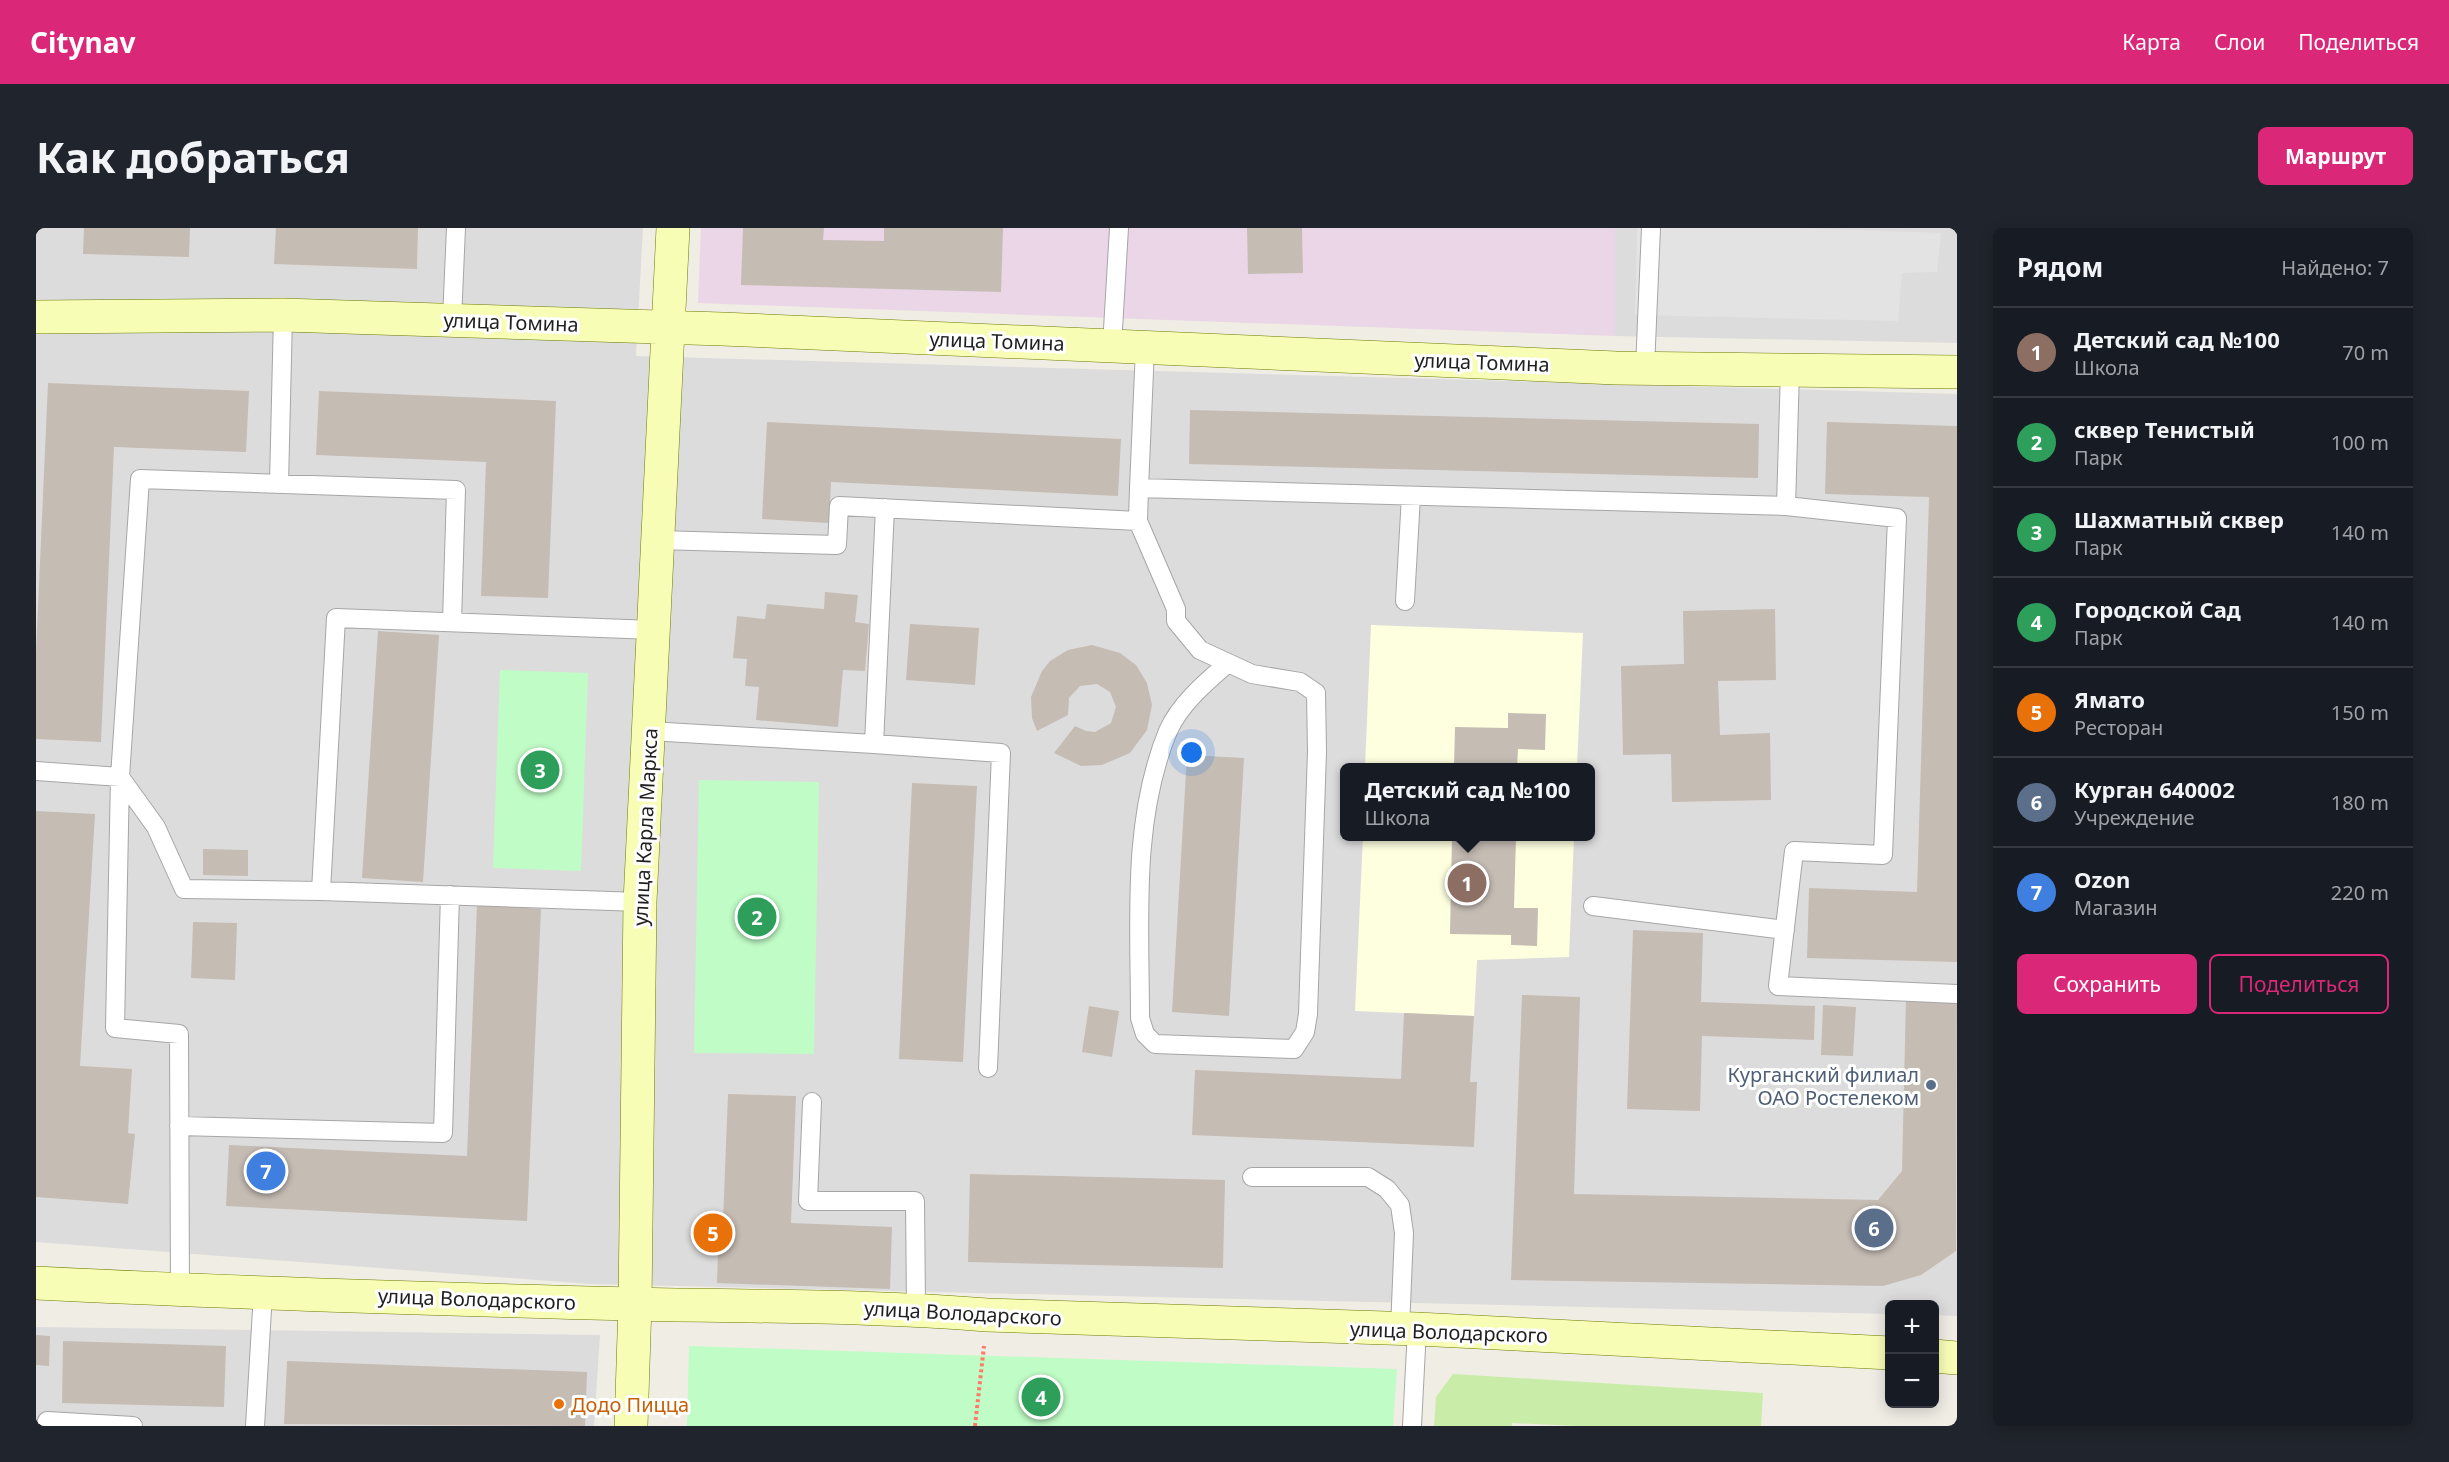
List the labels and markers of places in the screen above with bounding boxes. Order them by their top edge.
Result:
pin: 3 [520,748,560,792]
pin: 1 [1448,860,1486,906]
pin: 2 [738,894,776,940]
place label: Курганский филиал ОАО Ростелеком [1728,1061,1919,1111]
marker: Курганский филиал ОАО Ростелеком [1924,1078,1938,1092]
pin: 7 [246,1148,286,1194]
pin: 6 [1854,1206,1894,1250]
pin: 5 [694,1210,732,1256]
pin: 4 [1022,1374,1060,1420]
place label: Додо Пицца [571,1391,689,1418]
marker: Додо Пицца [552,1397,566,1411]

